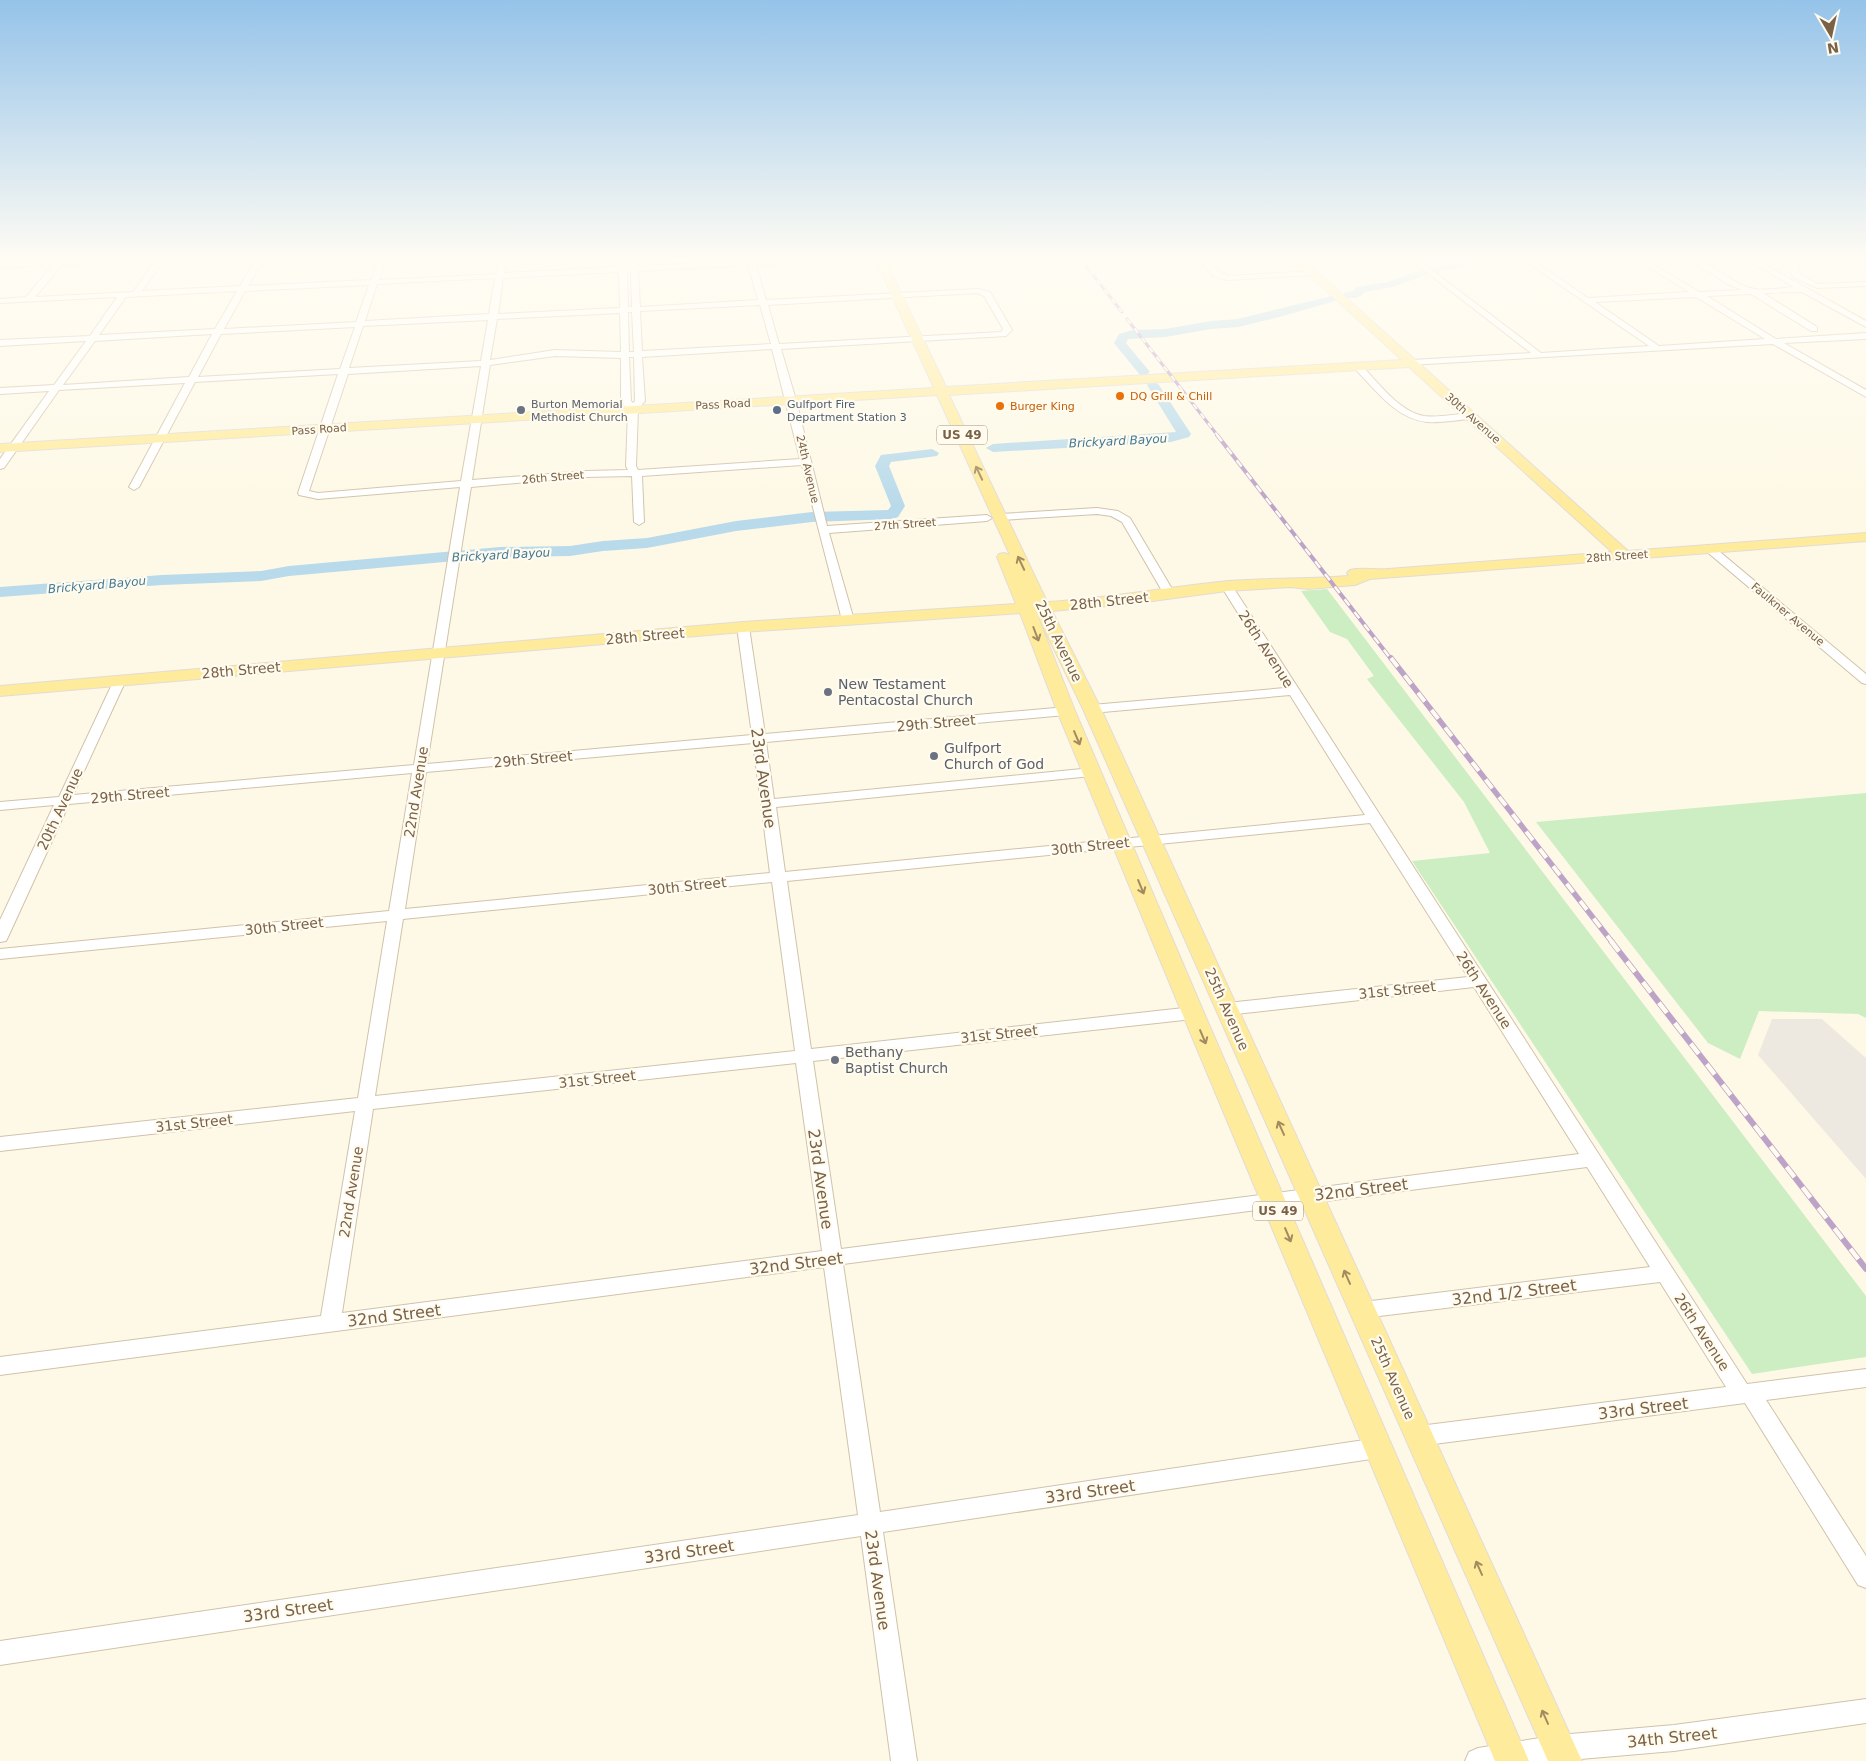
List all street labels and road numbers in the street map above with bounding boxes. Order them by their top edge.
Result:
street label: 30th Avenue [1442,390,1503,447]
street label: Pass Road [695,397,751,412]
street label: Pass Road [291,421,347,438]
road number: US 49 [937,426,987,444]
street label: 24th Avenue [793,434,822,505]
street label: 26th Street [521,468,585,487]
street label: 27th Street [874,516,937,533]
street label: 28th Street [1586,548,1649,565]
street label: Faulkner Avenue [1749,580,1827,649]
street label: 28th Street [1069,589,1150,613]
street label: 25th Avenue [1032,598,1086,684]
street label: 26th Avenue [1235,607,1297,691]
street label: 28th Street [605,625,686,647]
street label: 28th Street [201,659,282,681]
street label: 29th Street [896,712,977,734]
street label: 23rd Avenue [747,727,780,830]
street label: 22nd Avenue [401,745,431,839]
street label: 29th Street [493,748,574,770]
street label: 20th Avenue [34,765,86,853]
street label: 29th Street [90,784,171,806]
street label: 30th Street [1050,834,1131,858]
street label: 30th Street [647,874,728,898]
street label: 30th Street [244,914,325,938]
street label: 26th Avenue [1453,948,1515,1032]
street label: 25th Avenue [1202,965,1252,1053]
street label: 31st Street [1358,978,1437,1002]
street label: 31st Street [960,1022,1039,1046]
street label: 31st Street [558,1067,637,1091]
street label: 31st Street [155,1111,234,1135]
street label: 23rd Avenue [804,1128,837,1231]
street label: 22nd Avenue [336,1145,366,1239]
street label: 32nd Street [1313,1174,1409,1205]
road number: US 49 [1253,1202,1303,1220]
street label: 32nd Street [748,1248,844,1279]
street label: 32nd 1/2 Street [1451,1275,1577,1310]
street label: 26th Avenue [1671,1290,1733,1374]
street label: 32nd Street [346,1300,442,1331]
street label: 25th Avenue [1368,1334,1418,1422]
street label: 33rd Street [1597,1394,1689,1423]
street label: 33rd Street [1044,1476,1136,1507]
street label: 23rd Avenue [861,1529,894,1632]
street label: 33rd Street [643,1536,735,1567]
street label: 33rd Street [242,1595,334,1626]
street label: 34th Street [1626,1723,1718,1752]

